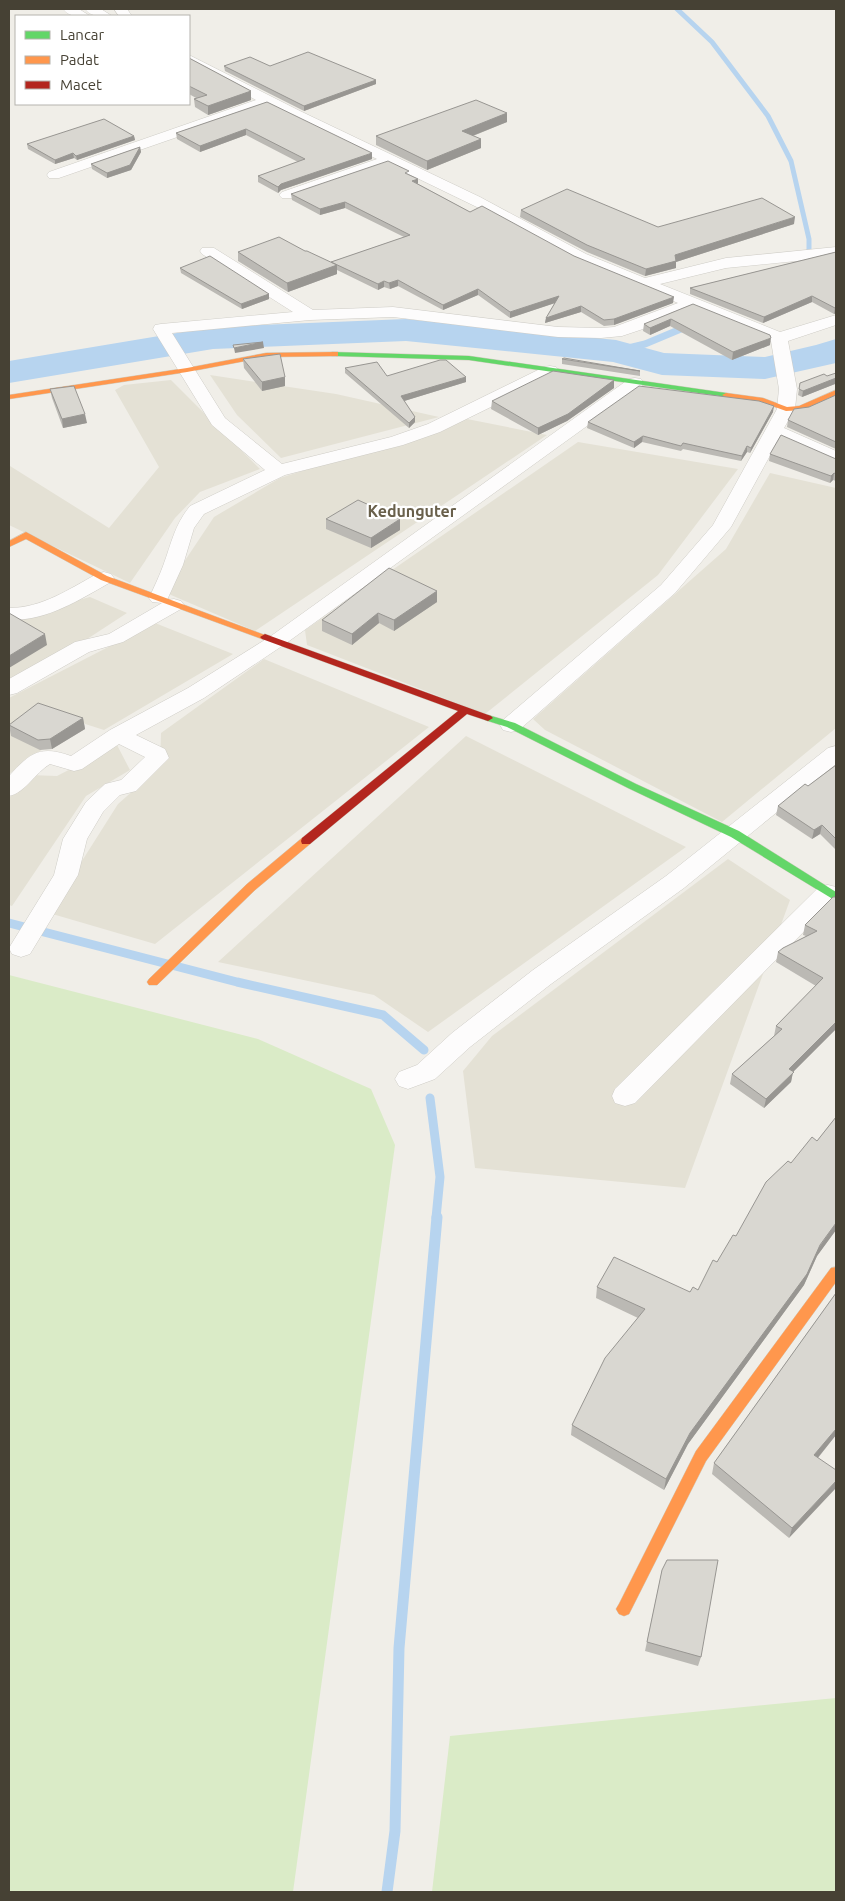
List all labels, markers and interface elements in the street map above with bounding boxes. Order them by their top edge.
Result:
legend [15,15,190,105]
text: Lancar [60,26,105,43]
text: Padat [60,51,99,68]
text: Macet [60,76,102,93]
district label: Kedunguter [368,502,457,520]

